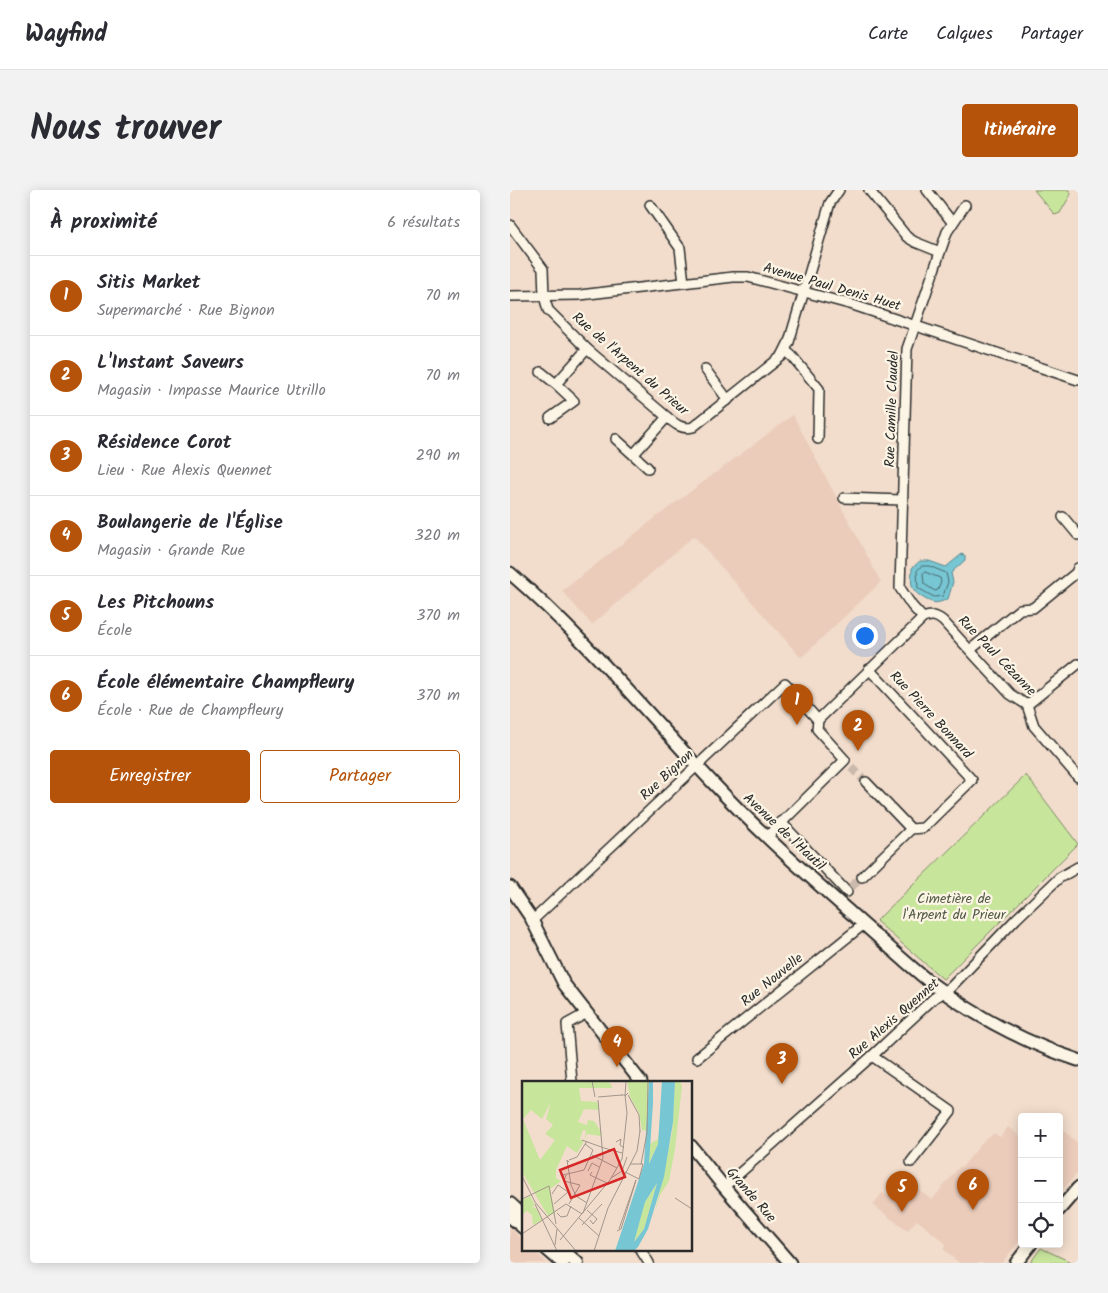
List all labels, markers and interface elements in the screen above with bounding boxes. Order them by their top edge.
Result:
text: Wayfind [25,15,107,54]
text: Carte [868,20,908,49]
text: Calques [936,20,993,49]
text: Partager [1021,20,1083,49]
text: Nous trouver [30,102,221,158]
button: Itinéraire [962,104,1078,157]
text: À proximité [50,206,157,239]
text: 6 résultats [387,210,460,235]
street label: Avenue Paul Denis Huet [761,257,904,317]
text: Sitis Market [97,268,200,298]
text: 1 [64,283,68,308]
text: 70 m [425,283,460,308]
text: Supermarché · Rue Bignon [97,298,275,323]
street label: Rue de l'Arpent du Prieur [567,307,694,422]
text: L'Instant Saveurs [97,348,244,378]
street label: Rue Camille Claudel [879,350,905,468]
text: 2 [61,363,71,388]
text: 70 m [425,363,460,388]
text: Magasin · Impasse Maurice Utrillo [97,378,326,403]
text: Résidence Corot [97,428,231,458]
text: 3 [62,443,70,468]
text: 290 m [416,443,460,468]
text: Lieu · Rue Alexis Quennet [97,458,272,483]
text: Boulangerie de l'Église [97,508,283,538]
text: 4 [62,523,70,548]
text: 320 m [414,523,460,548]
text: Magasin · Grande Rue [97,538,245,563]
text: Les Pitchouns [97,588,214,618]
text: 5 [62,603,70,628]
text: 370 m [416,603,460,628]
street label: Rue Paul Cézanne [953,611,1042,702]
text: École [97,618,132,643]
your location [852,623,878,649]
street label: Rue Pierre Bonnard [884,666,978,765]
text: École élémentaire Champfleury [97,668,354,698]
text: 6 [62,683,70,708]
text: 370 m [416,683,460,708]
pin: 1 [781,684,813,725]
text: École · Rue de Champfleury [97,698,283,723]
pin: 2 [842,710,874,751]
street label: Rue Bignon [635,744,699,806]
button: Enregistrer [50,750,250,803]
button: Partager [260,750,460,803]
street label: Avenue de l'Hautil [738,788,831,877]
park label: Cimetière de l'Arpent du Prieur [903,888,1007,926]
street label: Rue Nouvelle [736,947,809,1012]
street label: Rue Alexis Quennet [844,973,945,1065]
pin: 4 [601,1026,633,1067]
pin: 3 [766,1043,798,1084]
inset map [522,1081,692,1250]
map controls [1018,1113,1063,1248]
button: + [1018,1113,1063,1158]
button: − [1018,1158,1063,1203]
street label: Grande Rue [721,1162,782,1228]
pin: 6 [957,1169,989,1210]
pin: 5 [886,1171,918,1212]
button: locate [1018,1203,1063,1248]

